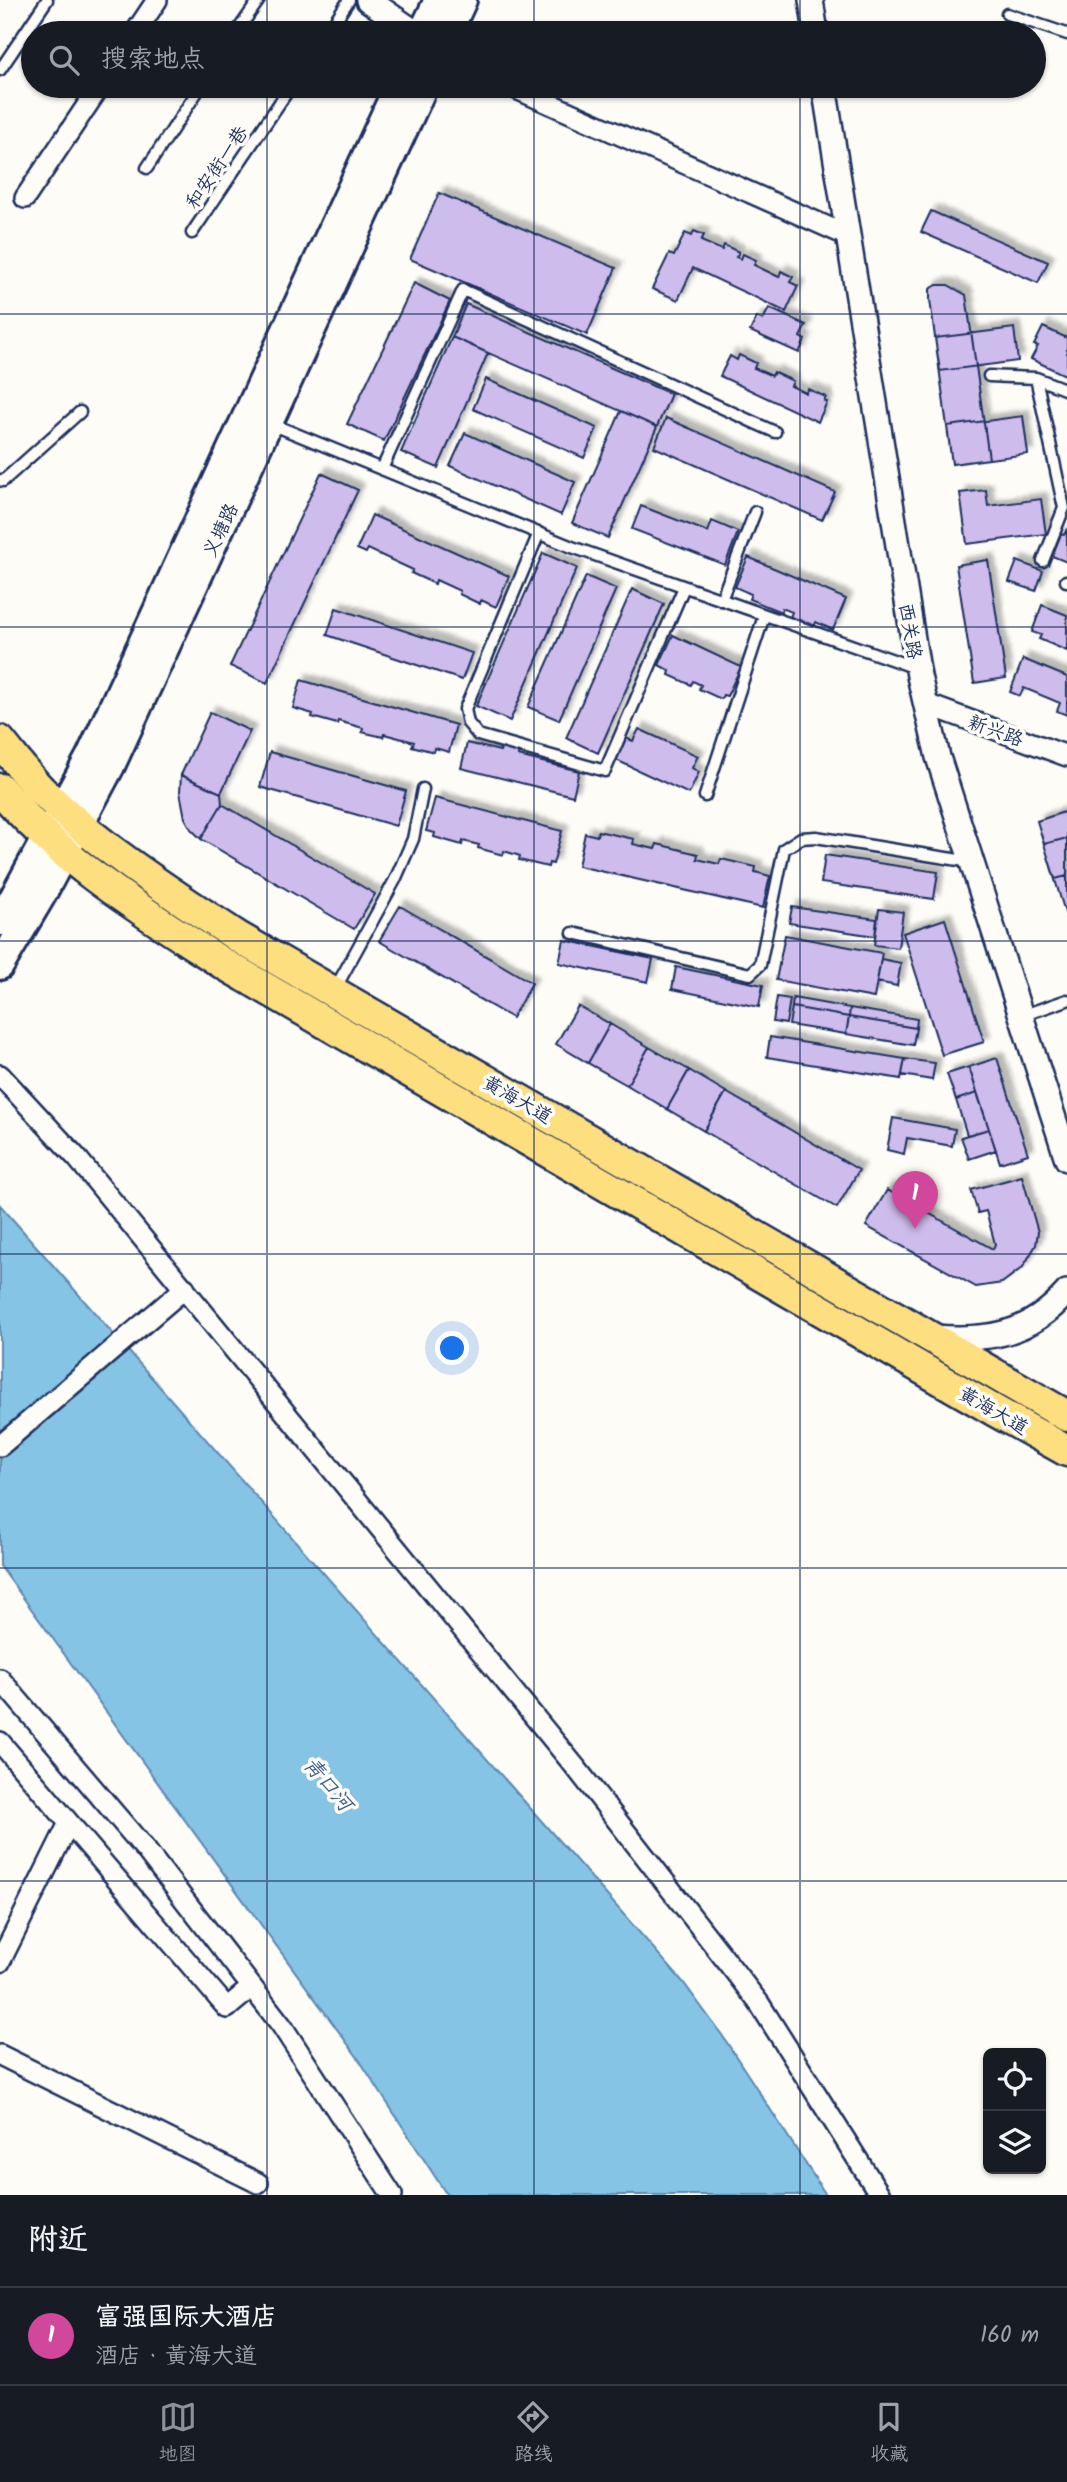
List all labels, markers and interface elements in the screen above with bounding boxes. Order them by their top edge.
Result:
search box [21,21,1046,98]
text: 搜索地点 [101,39,205,81]
icon: search [45,41,83,79]
street label: 和安街一巷 [179,120,257,216]
street label: 义塘路 [196,499,247,563]
street label: 西关路 [889,601,929,662]
street label: 新兴路 [963,708,1027,756]
street label: 黄海大道 [477,1069,557,1133]
pin: 1 [892,1171,938,1229]
your location [435,1331,469,1365]
street label: 黄海大道 [953,1380,1033,1444]
water label: 青口河 [294,1750,362,1822]
map controls [983,2048,1046,2174]
button: locate [983,2048,1046,2111]
button: layers [983,2111,1046,2174]
text: 附近 [28,2217,88,2265]
text: 富强国际大酒店 [95,2297,277,2339]
text: 1 [48,2318,54,2354]
text: 160 m [980,2318,1039,2354]
text: 酒店 · 黄海大道 [95,2339,257,2375]
tab: 地图 [159,2398,197,2470]
tab: 路线 [514,2398,552,2470]
tab: 收藏 [870,2398,908,2470]

